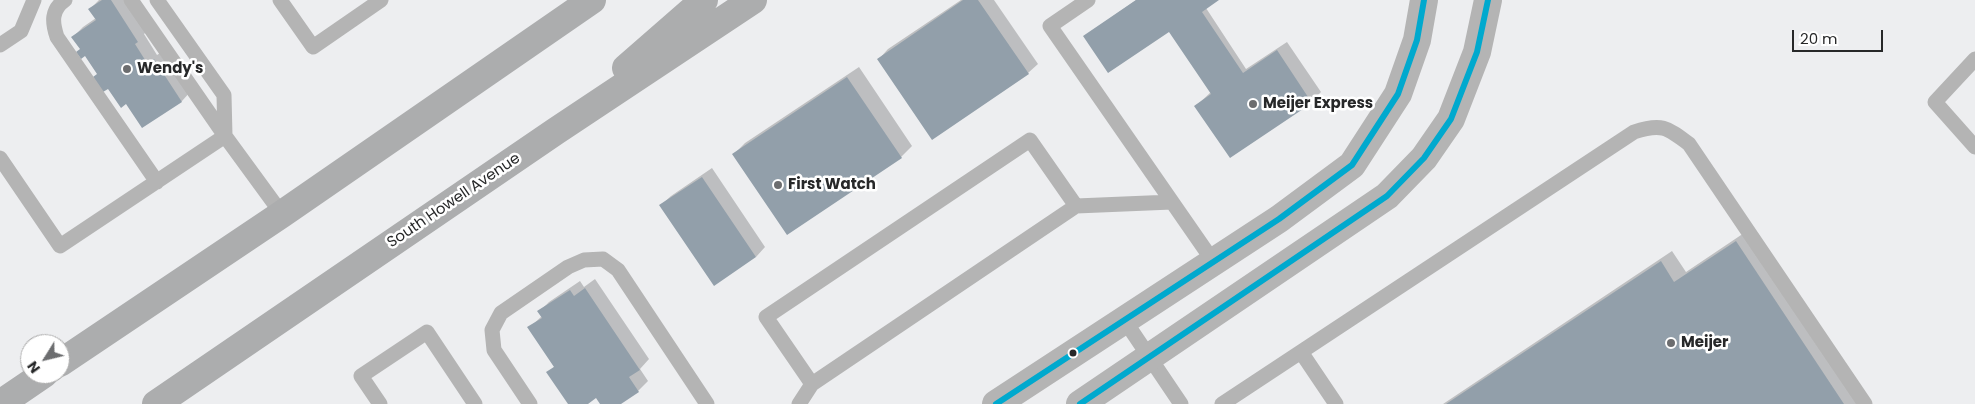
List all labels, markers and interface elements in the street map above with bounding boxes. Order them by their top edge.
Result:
scale bar [1795,20,1886,52]
text: 20 m [1800,28,1838,49]
place label: Wendy's [137,60,203,78]
marker: Wendy's [121,63,133,75]
place label: Meijer Express [1263,95,1373,113]
marker: Meijer Express [1247,98,1259,110]
street label: South Howell Avenue [384,150,524,252]
place label: First Watch [788,176,876,194]
marker: First Watch [772,179,784,191]
north arrow [20,334,70,384]
place label: Meijer [1681,334,1729,352]
marker: Meijer [1665,337,1677,349]
unlabelled marker [1068,348,1078,358]
text: N [22,357,45,377]

